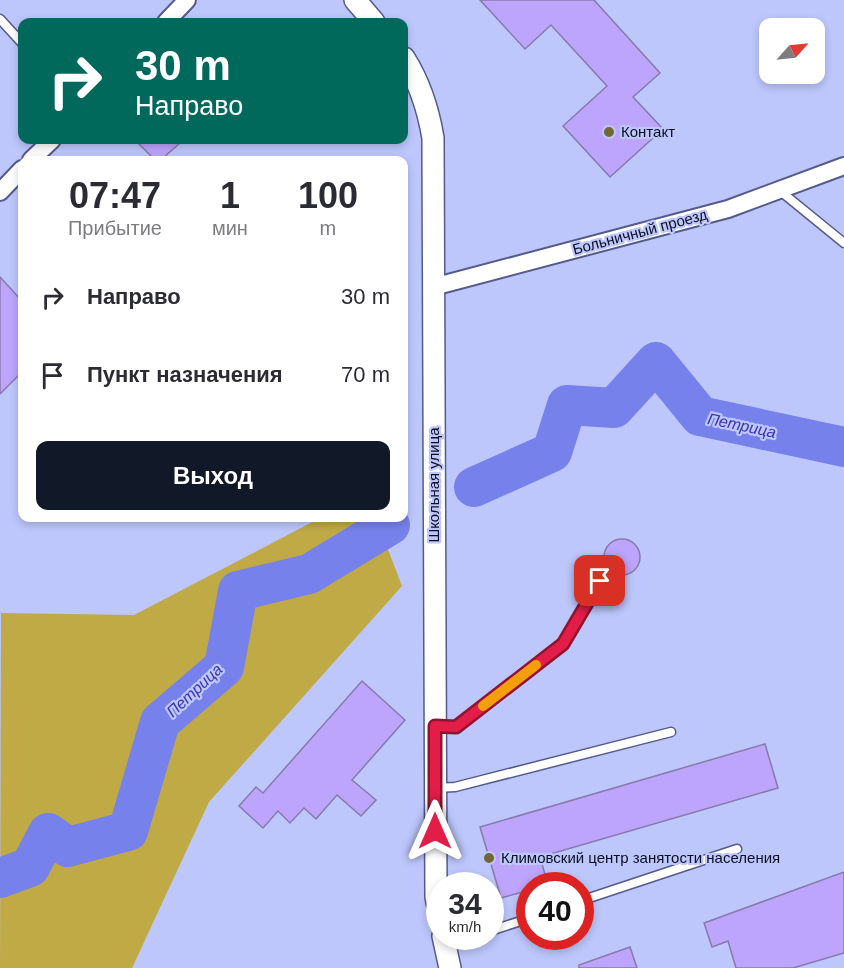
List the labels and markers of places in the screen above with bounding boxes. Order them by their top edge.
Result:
place label: Контакт [621,123,675,140]
marker: Контакт [602,125,616,139]
pin [574,555,625,606]
place label: Климовский центр занятости населения [501,849,780,866]
marker: Климовский центр занятости населения [482,851,496,865]

